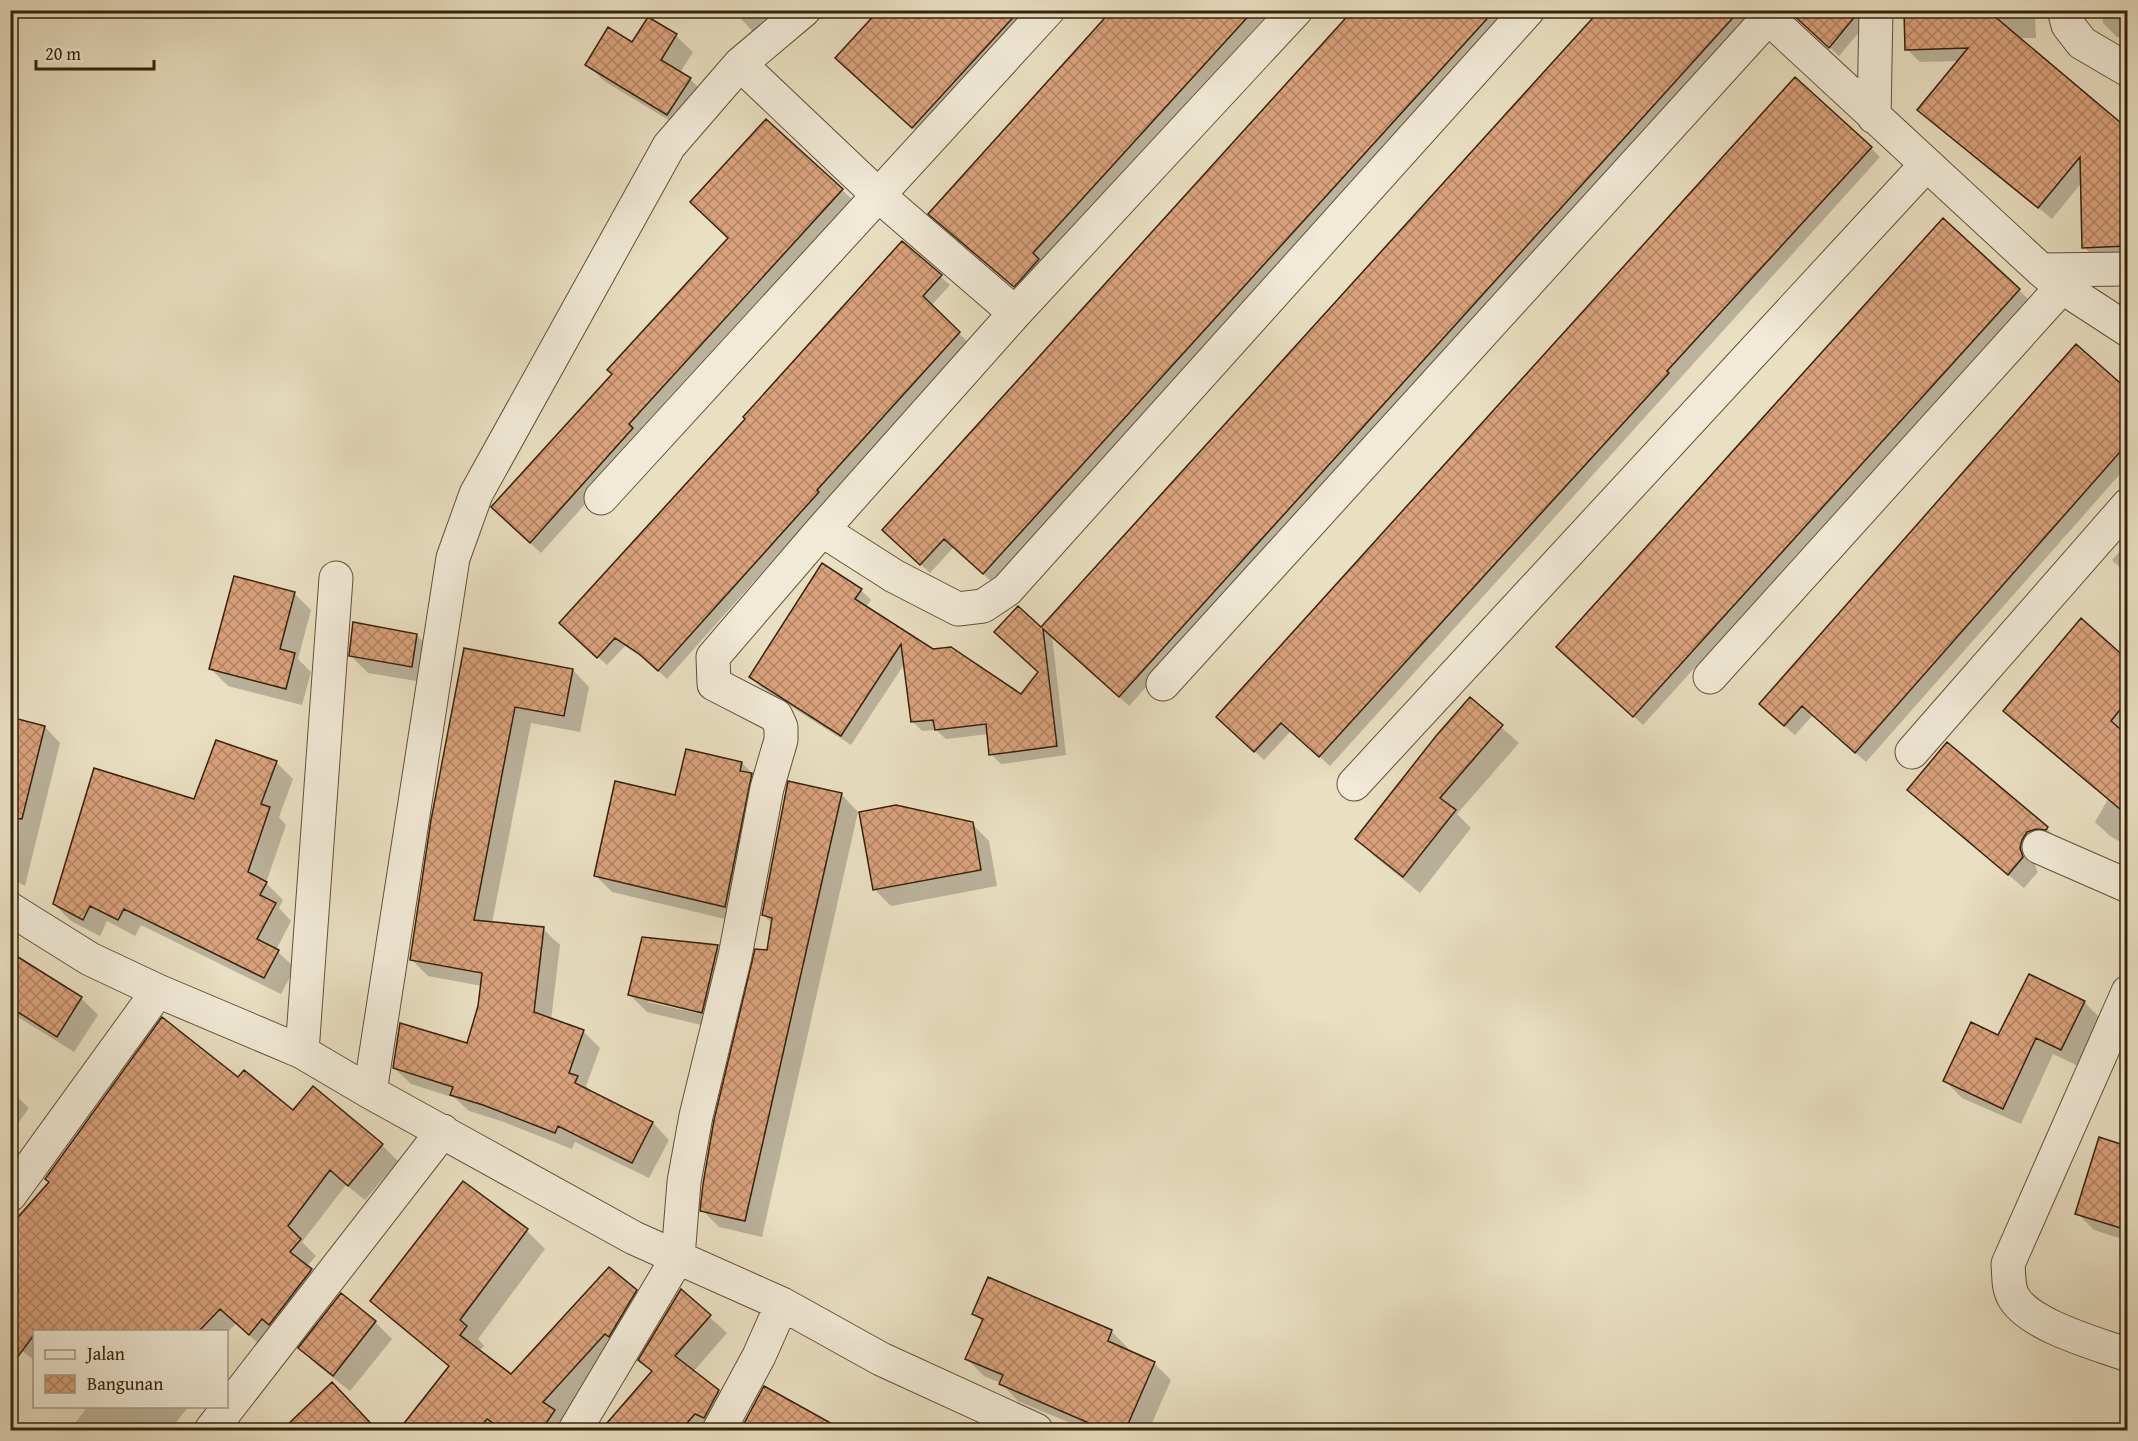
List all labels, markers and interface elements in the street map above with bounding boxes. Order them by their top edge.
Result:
scale bar [36,33,154,71]
text: 20 m [45,40,81,67]
legend [33,1330,228,1408]
text: Jalan [85,1340,125,1367]
text: Bangunan [87,1370,163,1397]

